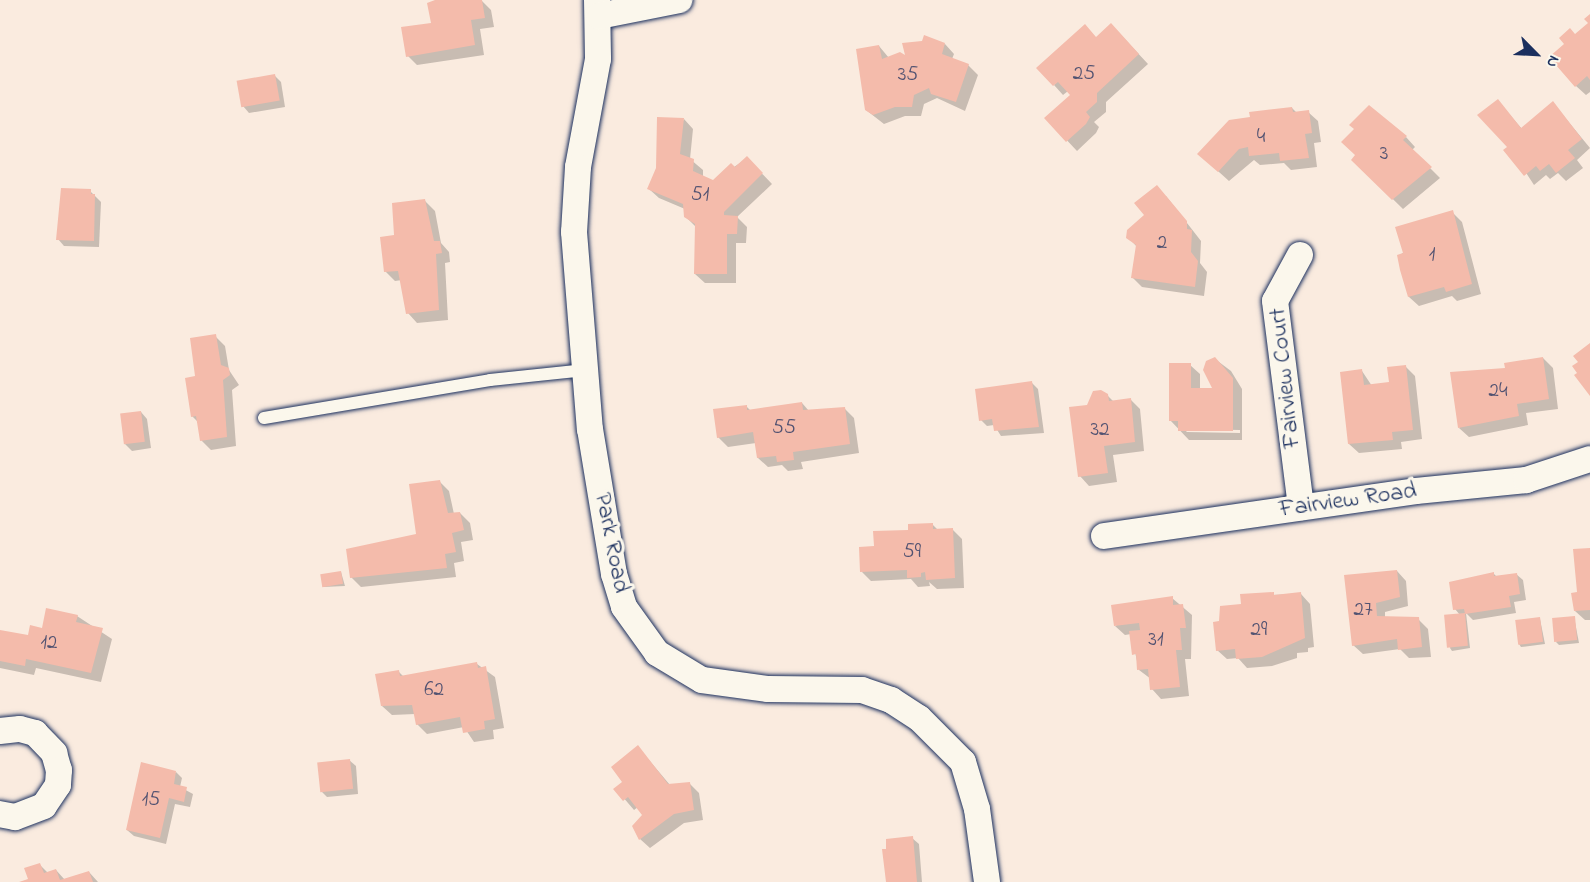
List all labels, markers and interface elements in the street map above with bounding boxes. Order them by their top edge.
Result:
north arrow [1506,24,1566,84]
text: N [1539,52,1566,71]
house number: 25 [1073,61,1095,87]
house number: 35 [898,62,918,88]
house number: 4 [1257,124,1265,150]
house number: 3 [1380,141,1388,167]
house number: 51 [691,182,709,208]
house number: 2 [1157,230,1167,256]
house number: 1 [1429,242,1435,268]
street label: Fairview Court [1264,306,1308,450]
house number: 24 [1488,378,1508,404]
house number: 55 [772,415,796,441]
house number: 32 [1090,417,1110,443]
street label: Fairview Road [1277,477,1419,525]
street label: Park Road [587,490,635,596]
house number: 59 [903,539,921,565]
house number: 27 [1353,597,1373,623]
house number: 29 [1251,617,1267,643]
house number: 31 [1148,627,1164,653]
house number: 12 [40,630,58,656]
house number: 62 [424,677,444,703]
house number: 15 [142,787,160,813]

